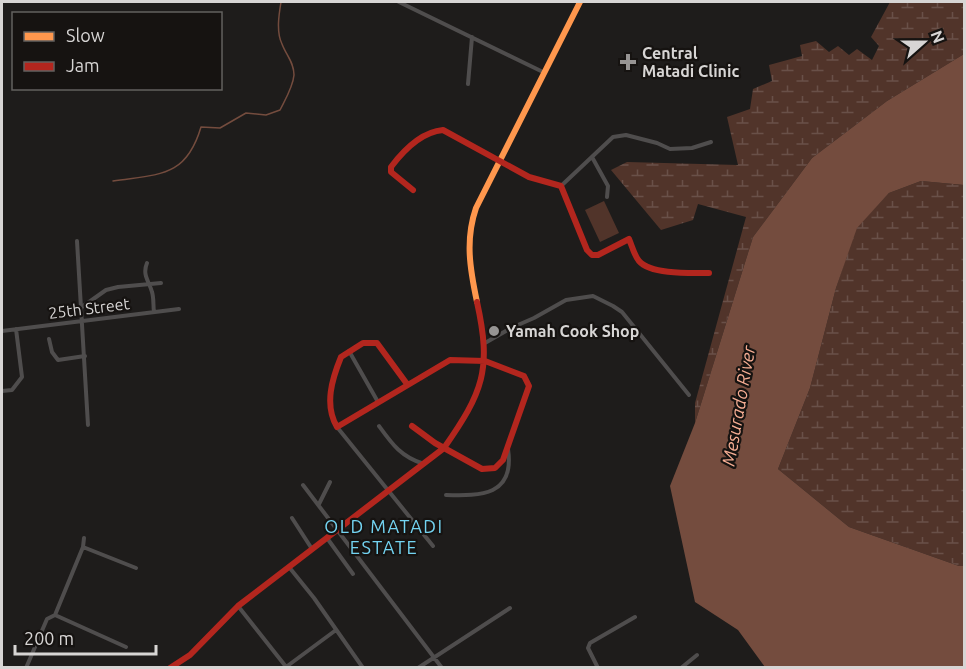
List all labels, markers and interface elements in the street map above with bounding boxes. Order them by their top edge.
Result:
legend [12,12,222,90]
north arrow [894,12,954,72]
text: Slow [66,25,105,45]
text: N [927,28,949,45]
place label: Central Matadi Clinic [642,44,739,80]
marker: Central Matadi Clinic [619,53,637,71]
text: Jam [66,55,100,75]
street label: 25th Street [47,294,131,322]
place label: Yamah Cook Shop [506,322,639,340]
marker: Yamah Cook Shop [487,324,501,338]
water label: Mesurado River [718,343,759,468]
district label: OLD MATADI ESTATE [324,516,444,557]
scale bar [15,618,156,656]
text: 200 m [24,628,74,648]

